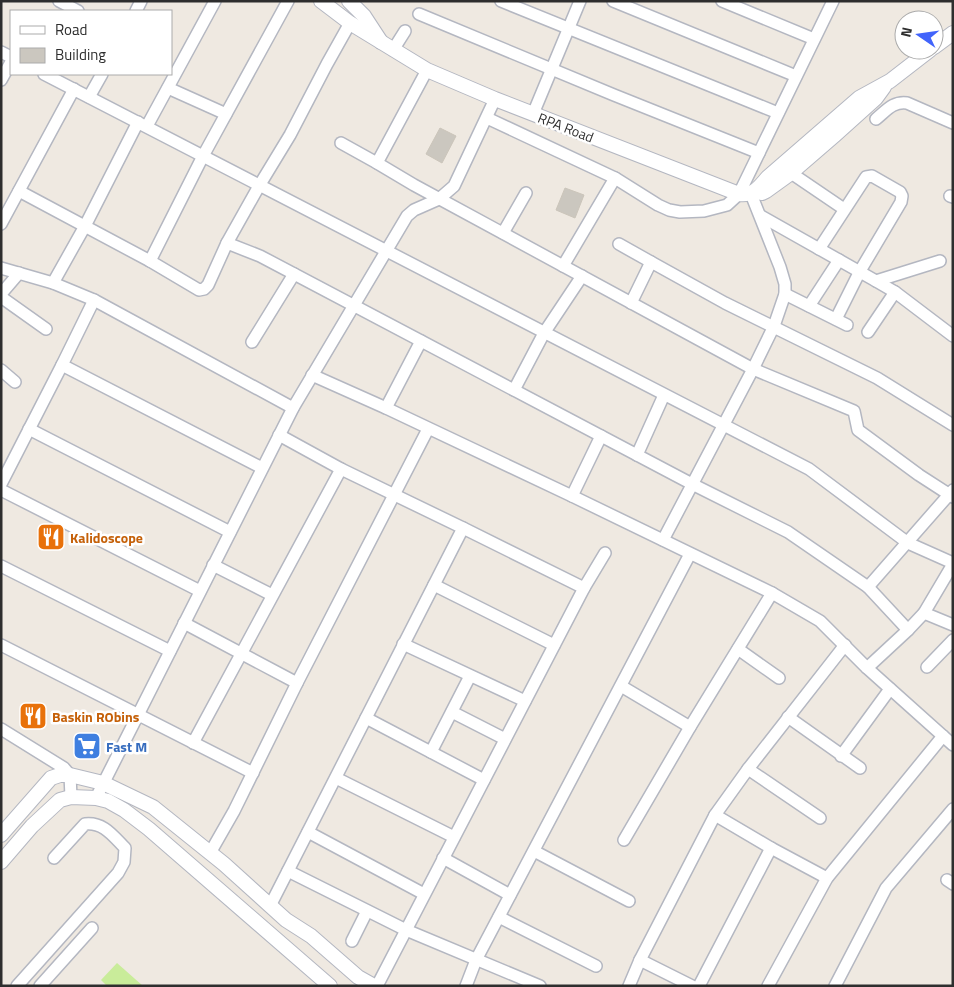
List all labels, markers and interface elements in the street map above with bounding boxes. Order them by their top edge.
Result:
legend [10,10,172,75]
north arrow [894,10,944,60]
text: Road [55,18,87,41]
text: N [895,25,917,39]
text: Building [55,43,106,66]
street label: RPA Road [535,107,597,147]
restaurant icon: Kalidoscope [36,522,66,552]
place label: Kalidoscope [70,527,143,548]
restaurant icon: Baskin RObins [18,701,48,731]
place label: Baskin RObins [52,706,140,727]
supermarket icon: Fast M [72,731,102,761]
place label: Fast M [106,736,147,757]

